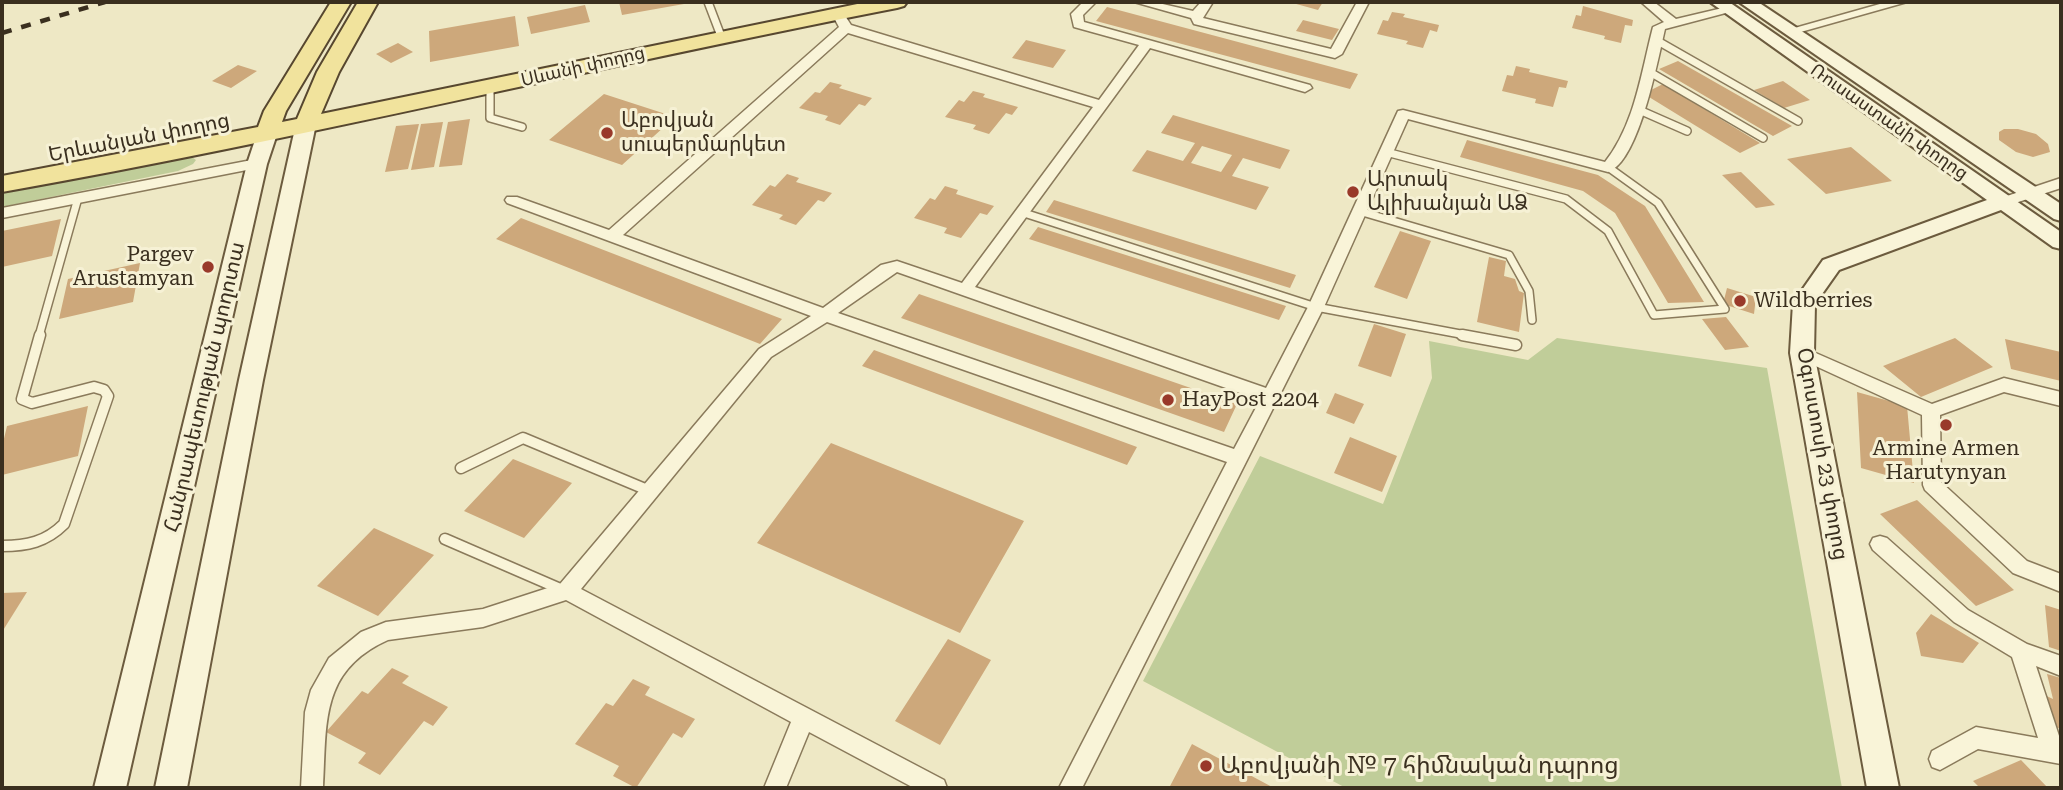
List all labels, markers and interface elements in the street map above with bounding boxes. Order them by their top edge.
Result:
street label: Սևանի փողոց [519,42,647,92]
street label: Ռուսաստանի փողոց [1806,59,1972,185]
street label: Երևանյան փողոց [46,108,232,168]
place label: Աբովյան սուպերմարկետ [621,108,786,158]
marker: Աբովյան սուպերմարկետ [599,125,615,141]
place label: Արտակ Ալիխանյան ԱՁ [1367,167,1528,217]
marker: Արտակ Ալիխանյան ԱՁ [1345,184,1361,200]
street label: Հանրապետության պողոտա [159,239,251,535]
place label: Pargev Arustamyan [73,242,194,292]
marker: Pargev Arustamyan [200,259,216,275]
place label: Wildberries [1754,288,1872,314]
marker: Wildberries [1732,293,1748,309]
street label: Օգոստոսի 23 փողոց [1791,346,1853,562]
place label: HayPost 2204 [1182,387,1319,413]
marker: HayPost 2204 [1160,392,1176,408]
marker: Armine Armen Harutynyan [1938,417,1954,433]
place label: Armine Armen Harutynyan [1872,436,2020,486]
place label: Աբովյանի № 7 հիմնական դպրոց [1220,752,1619,780]
marker: Աբովյանի № 7 հիմնական դպրոց [1198,758,1214,774]

